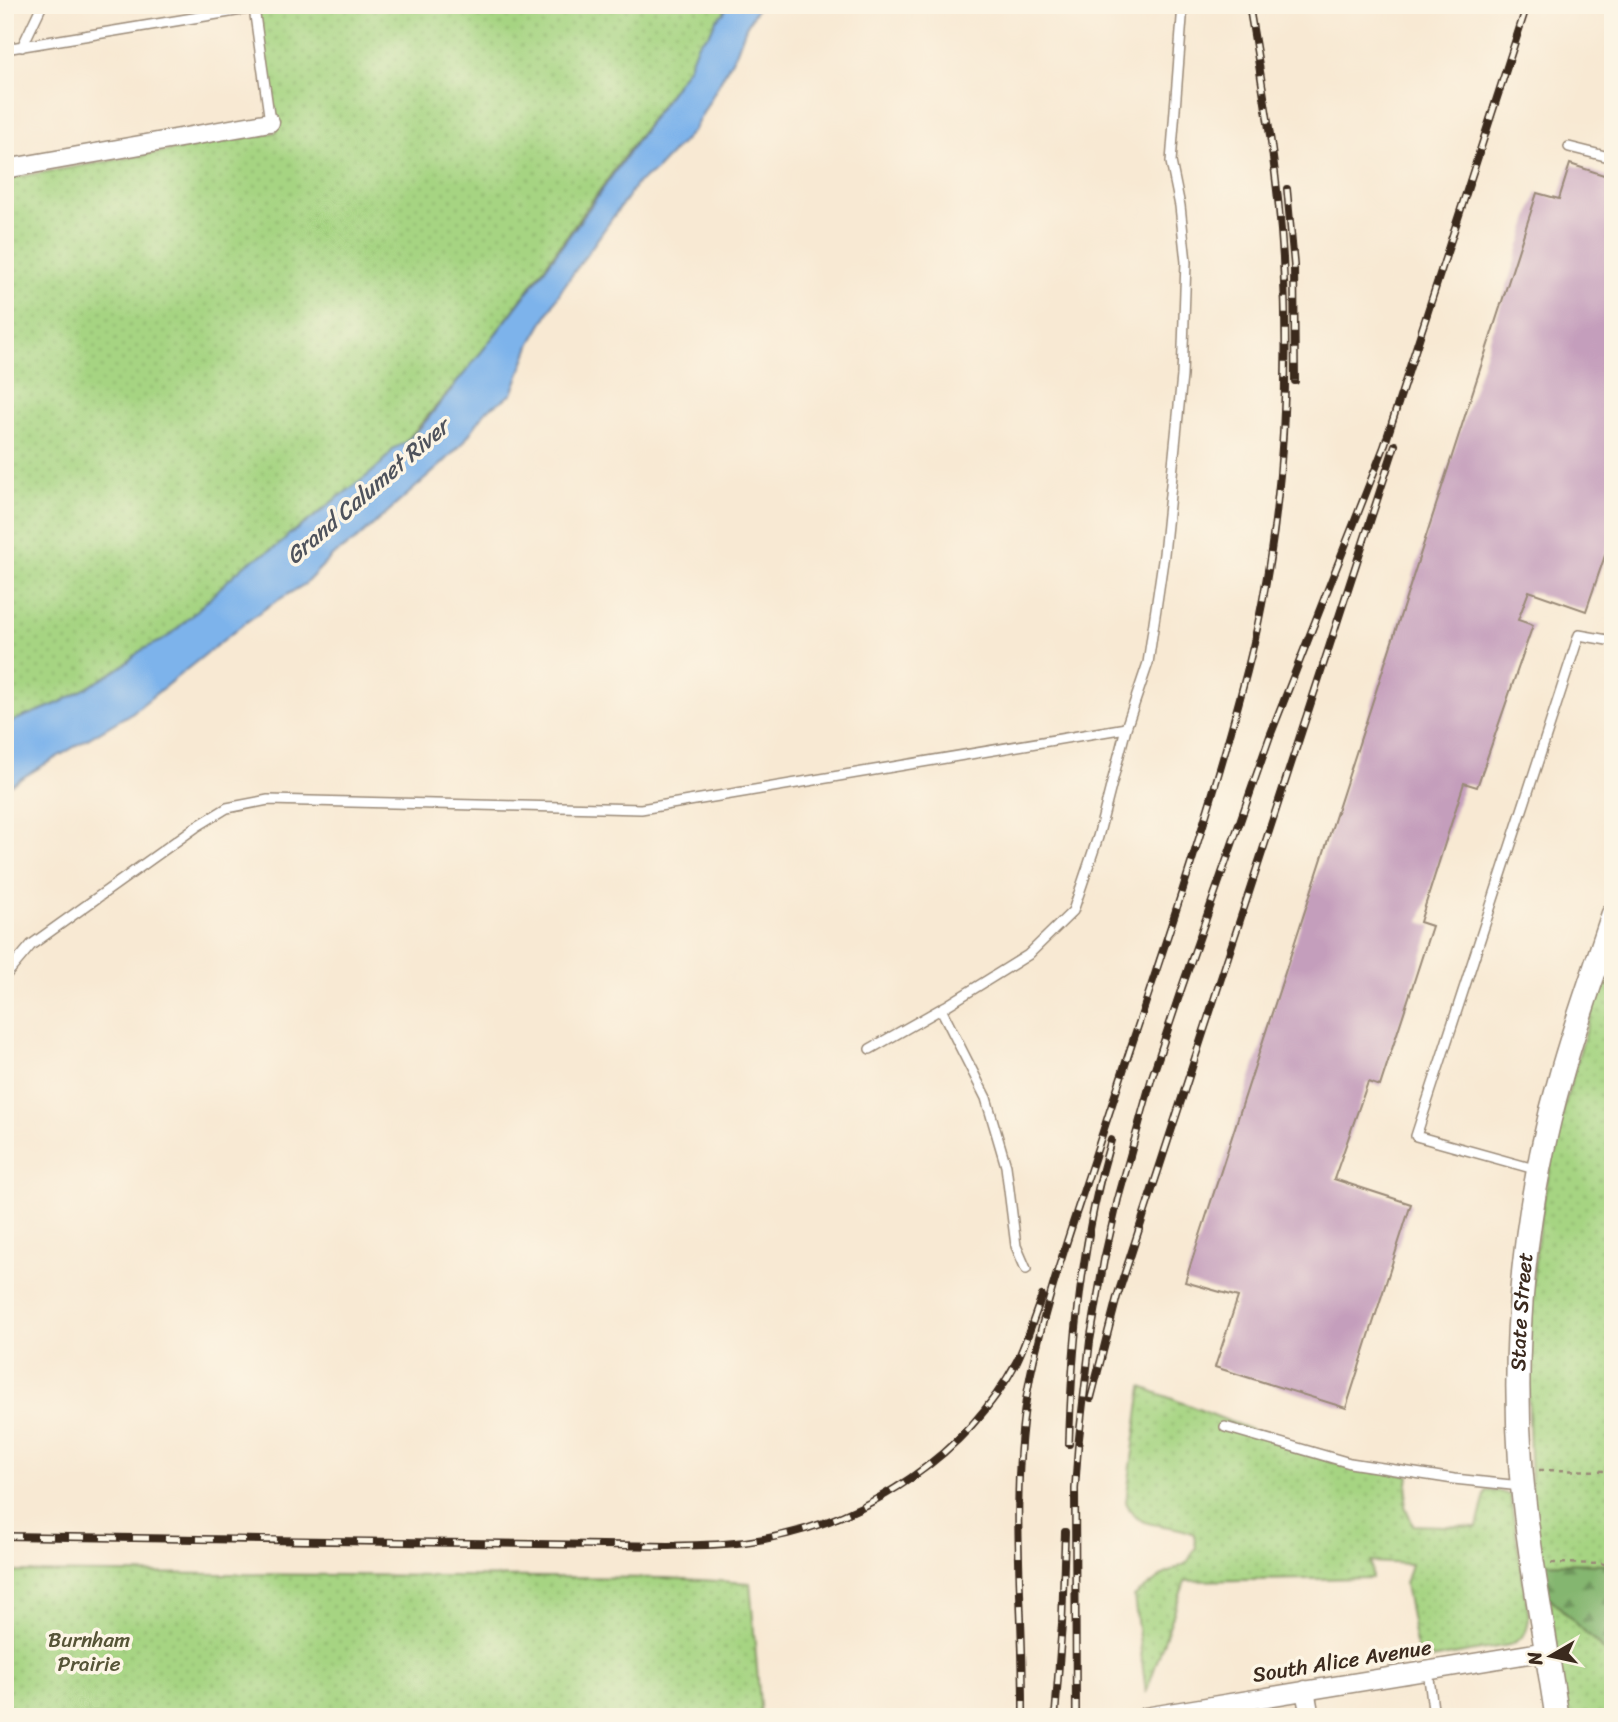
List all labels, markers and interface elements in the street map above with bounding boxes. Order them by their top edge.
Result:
water label: Grand Calumet River [276,405,462,575]
street label: State Street [1499,1250,1545,1372]
north arrow [1516,1620,1586,1690]
park label: Burnham Prairie [48,1621,130,1683]
street label: South Alice Avenue [1250,1628,1434,1694]
text: N [1517,1649,1552,1669]

